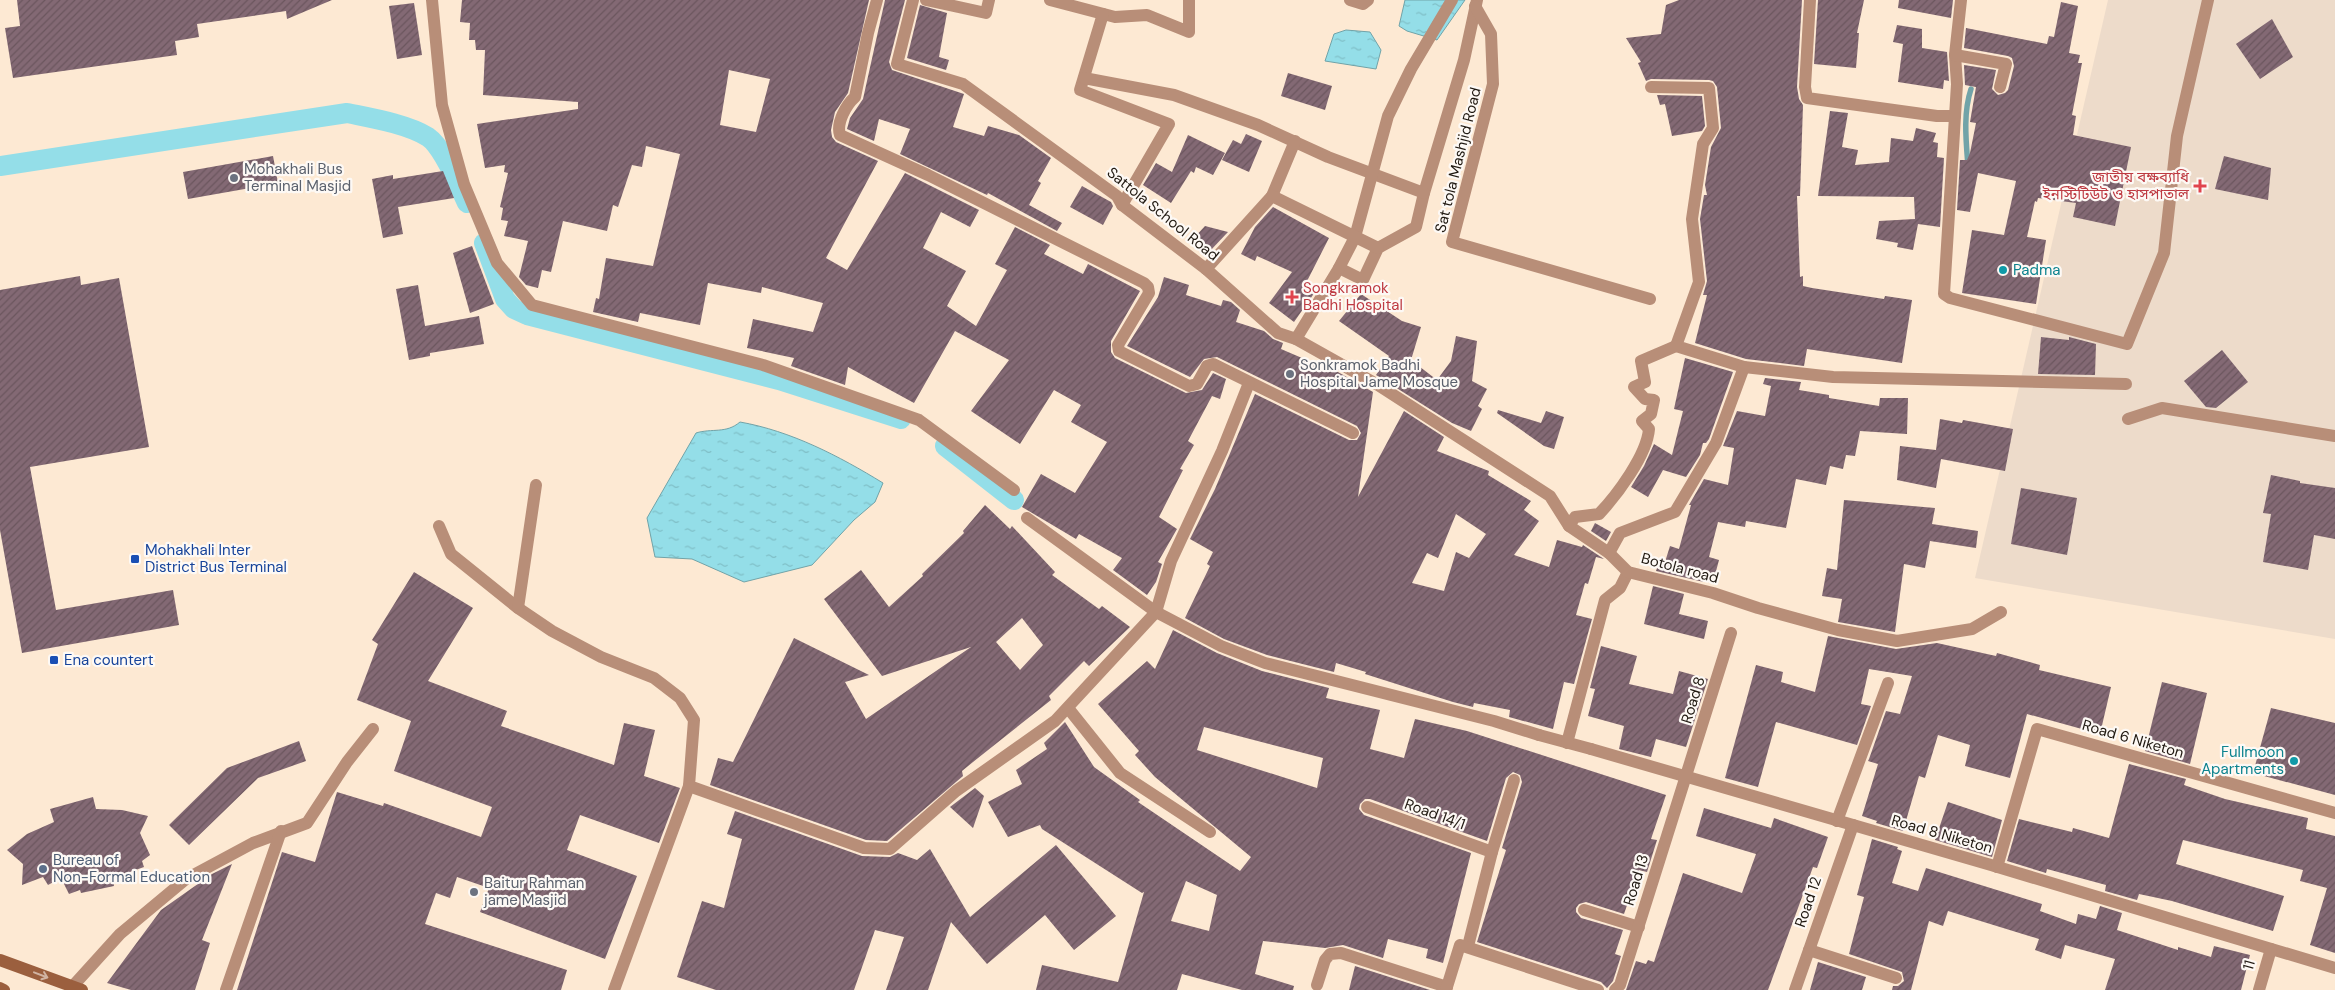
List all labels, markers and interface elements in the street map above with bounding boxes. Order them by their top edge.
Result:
street label: Sat tola Mashjid Road [1430,85,1486,235]
place label: Mohakhali Bus Terminal Masjid [244,159,351,196]
street label: Sattola School Road [1103,163,1223,265]
place label: জাতীয় বক্ষব্যাধি ইনস্টিটিউট ও হাসপাতাল [2042,167,2190,204]
marker: Mohakhali Bus Terminal Masjid [228,172,240,184]
marker: জাতীয় বক্ষব্যাধি ইনস্টিটিউট ও হাসপাতাল [2193,179,2207,193]
place label: Padma [2013,260,2060,280]
marker: Padma [1997,264,2009,276]
place label: Songkramok Badhi Hospital [1303,278,1403,315]
marker: Songkramok Badhi Hospital [1285,290,1299,304]
place label: Sonkramok Badhi Hospital Jame Mosque [1300,355,1458,392]
marker: Sonkramok Badhi Hospital Jame Mosque [1284,368,1296,380]
place label: Mohakhali Inter District Bus Terminal [145,540,287,577]
street label: Botola road [1639,548,1721,588]
marker: Mohakhali Inter District Bus Terminal [129,553,141,565]
place label: Ena countert [64,650,154,670]
marker: Ena countert [48,654,60,666]
street label: Road 8 [1676,674,1710,726]
street label: Road 6 Niketon [2080,715,2186,763]
place label: Fullmoon Apartments [2201,742,2284,779]
marker: Fullmoon Apartments [2288,755,2300,767]
street label: Road 14/1 [1402,794,1468,834]
street label: Road 8 Niketon [1889,810,1995,858]
place label: Bureau of Non-Formal Education [53,850,210,887]
street label: Road 13 [1619,852,1653,908]
marker: Bureau of Non-Formal Education [37,863,49,875]
place label: Baitur Rahman jame Masjid [483,873,584,910]
street label: Road 12 [1790,874,1826,930]
marker: Baitur Rahman jame Masjid [468,886,480,898]
street label: 11 [2238,958,2260,972]
one-way arrow [33,971,48,980]

